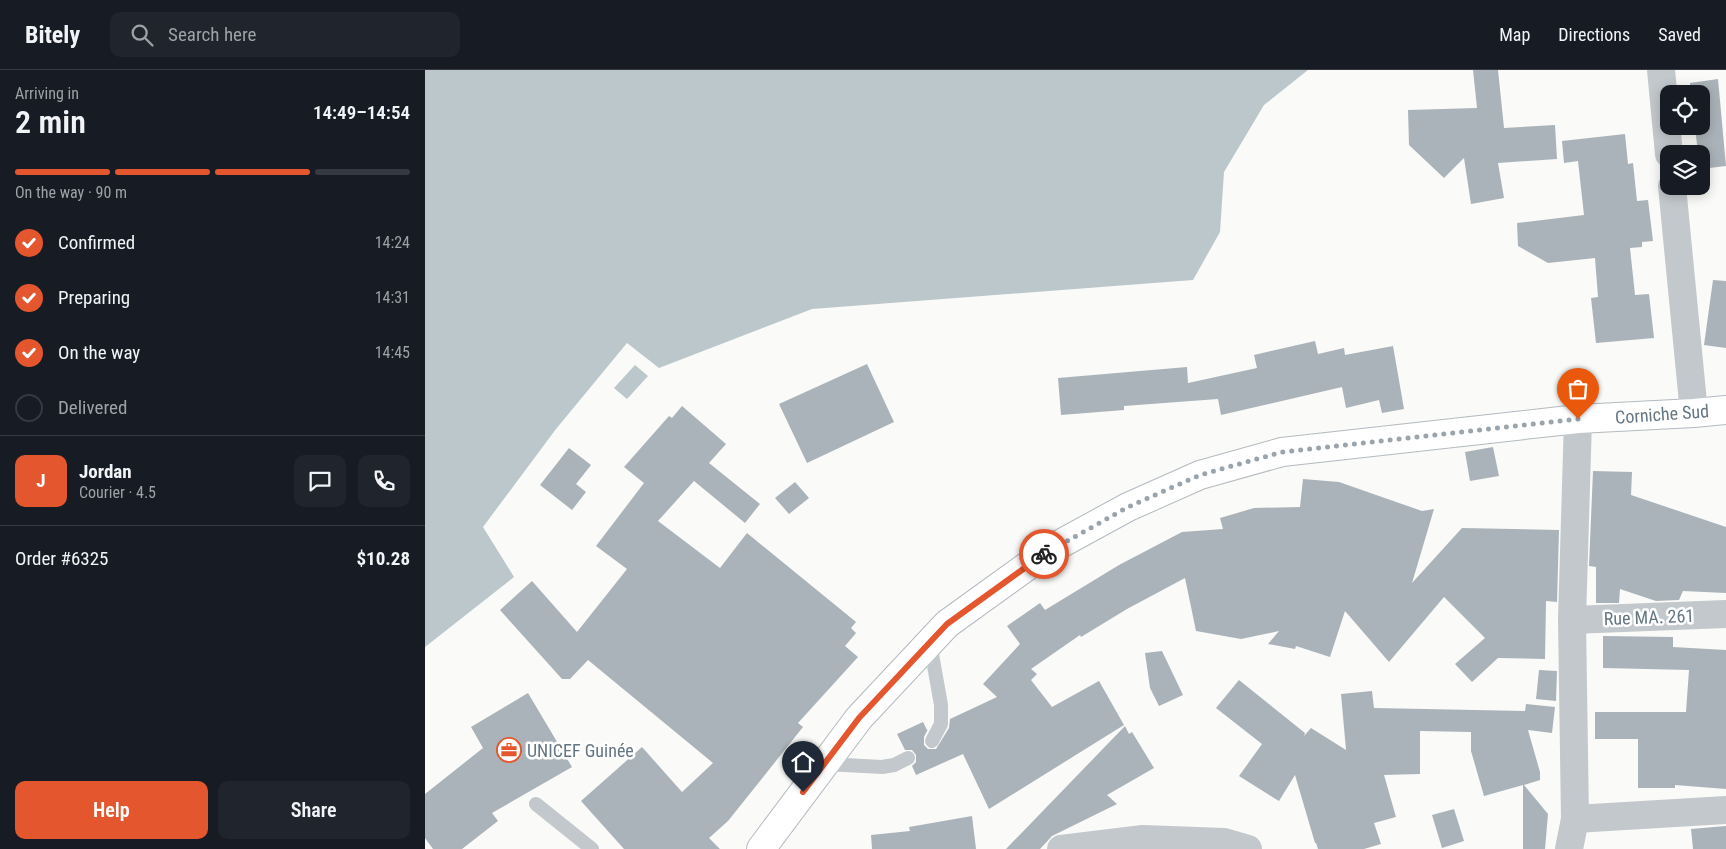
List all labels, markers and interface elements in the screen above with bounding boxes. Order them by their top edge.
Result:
search box [110,12,460,57]
text: Bitely [25,21,80,49]
icon: search [128,21,156,49]
text: Search here [168,23,256,46]
text: Map [1499,24,1530,45]
text: Directions [1558,24,1630,45]
text: Saved [1658,24,1701,45]
text: Arriving in [15,84,79,103]
map controls [1660,85,1710,195]
button: locate [1660,85,1710,135]
text: 14:49–14:54 [313,101,410,124]
text: 2 min [15,103,86,141]
button: layers [1660,145,1710,195]
text: On the way · 90 m [15,183,127,202]
icon: check [15,229,43,257]
text: Confirmed [58,231,135,254]
text: 14:24 [375,233,410,252]
icon: check [15,284,43,312]
text: Preparing [58,286,130,309]
text: 14:31 [375,288,410,307]
icon: check [15,339,43,367]
text: On the way [58,341,140,364]
text: 14:45 [375,343,410,362]
pin [1557,368,1599,419]
icon: bag [1564,375,1592,403]
text: Delivered [58,396,127,419]
street label: Corniche Sud [1614,400,1710,428]
button: chat [294,455,346,507]
button: phone [358,455,410,507]
text: Jordan [79,460,132,483]
text: J [36,469,46,492]
text: Courier · 4.5 [79,483,156,502]
courier [1019,529,1069,579]
icon: bike [1030,540,1058,568]
text: Order #6325 [15,547,108,570]
text: $10.28 [356,547,410,570]
street label: Rue MA. 261 [1603,605,1695,629]
office icon: UNICEF Guinée [496,737,522,763]
place label: UNICEF Guinée [527,740,634,761]
pin [782,741,824,792]
icon: home [789,748,817,776]
button: Help [15,781,208,839]
button: Share [218,781,410,839]

